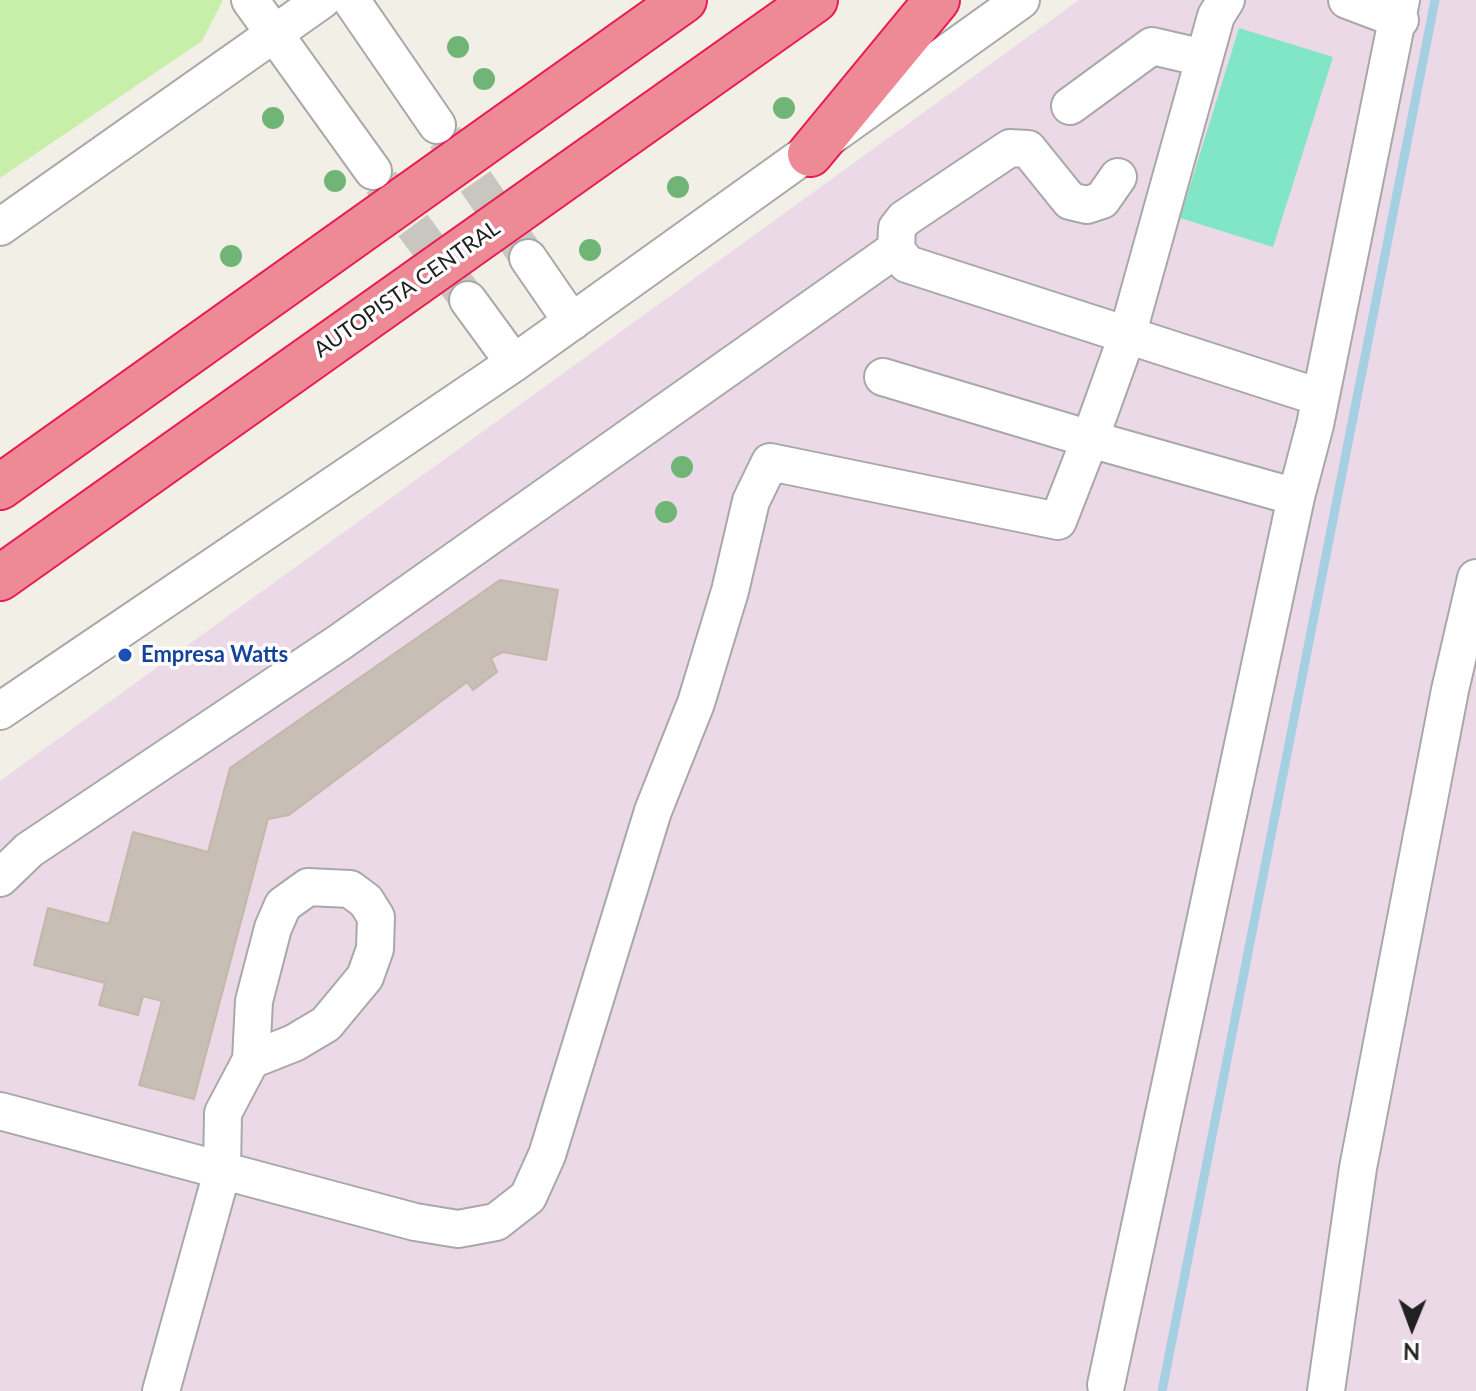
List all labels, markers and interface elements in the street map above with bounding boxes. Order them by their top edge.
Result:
street label: AUTOPISTA CENTRAL [309,215,505,363]
place label: Empresa Watts [141,642,288,668]
marker: Empresa Watts [116,646,134,664]
north arrow [1372,1287,1452,1367]
text: N [1403,1338,1420,1365]

